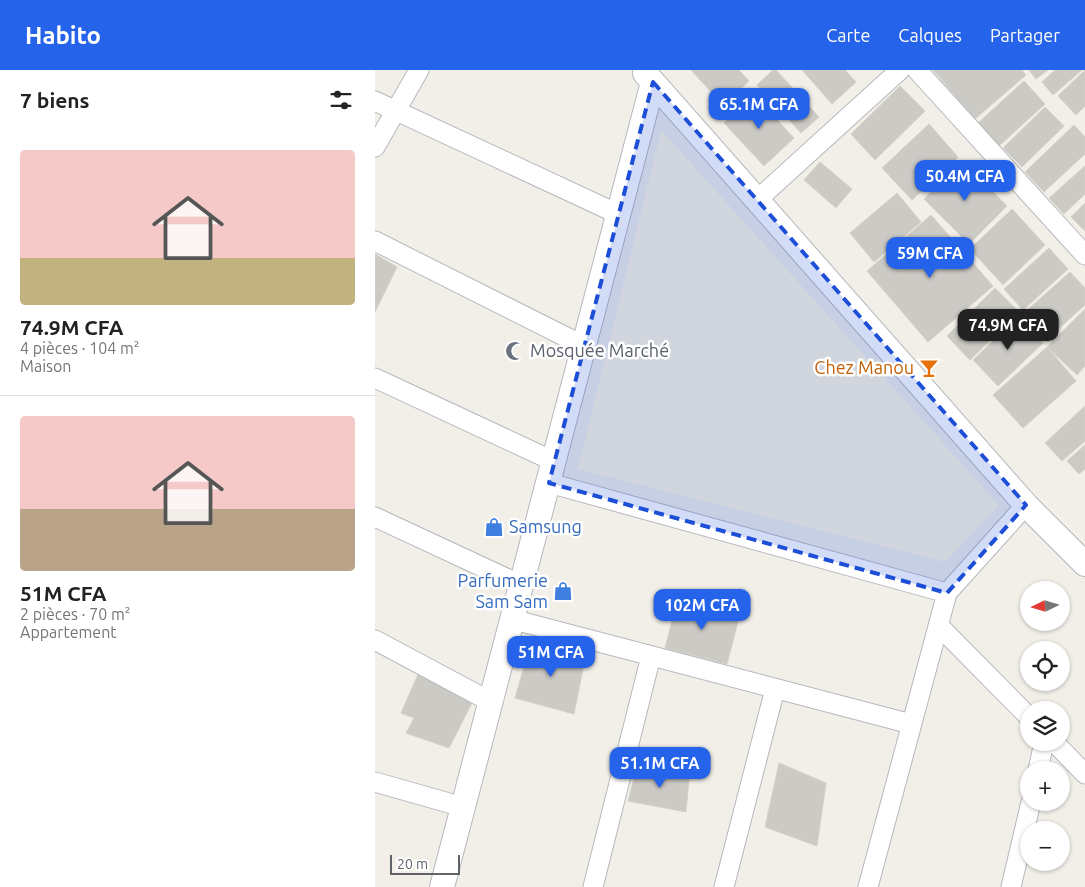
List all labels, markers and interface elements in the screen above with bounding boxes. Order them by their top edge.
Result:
text: Habito [25,22,101,49]
text: Carte [826,25,870,45]
text: Calques [898,25,962,45]
text: Partager [990,25,1060,45]
icon: filters [327,86,355,114]
text: 7 biens [20,88,90,112]
pin: 65.1M CFA [702,88,816,130]
text: 65.1M CFA [720,95,798,113]
pin: 50.4M CFA [908,160,1022,202]
text: 50.4M CFA [926,167,1004,185]
icon: home [143,183,233,273]
pin: 59M CFA [884,236,976,279]
text: 59M CFA [897,244,963,262]
pin: 74.9M CFA [951,308,1065,351]
text: 74.9M CFA [20,315,123,339]
text: 74.9M CFA [969,316,1047,334]
text: 4 pièces · 104 m² [20,339,140,357]
mosque icon: Mosquée Marché [504,340,526,362]
place label: Mosquée Marché [530,340,669,360]
text: Maison [20,357,71,375]
place label: Chez Manou [814,357,914,377]
bar icon: Chez Manou [918,357,940,379]
icon: home [143,448,233,538]
shop icon: Samsung [483,516,505,538]
place label: Samsung [509,516,582,536]
place label: Parfumerie Sam Sam [458,570,548,611]
shop icon: Parfumerie Sam Sam [552,580,574,602]
text: 51M CFA [20,581,106,605]
north arrow [1020,581,1070,631]
map controls [1020,581,1070,871]
pin: 102M CFA [650,588,754,631]
text: 102M CFA [665,596,739,614]
text: 2 pièces · 70 m² [20,605,130,623]
text: Appartement [20,623,117,641]
pin: 51M CFA [505,636,597,678]
button: locate [1020,641,1070,691]
text: 51M CFA [518,643,584,661]
button: layers [1020,701,1070,751]
pin: 51.1M CFA [603,746,717,789]
text: 51.1M CFA [621,754,699,772]
button: + [1020,761,1070,811]
button: − [1020,821,1070,871]
scale bar [390,852,460,875]
text: 20 m [397,856,428,872]

